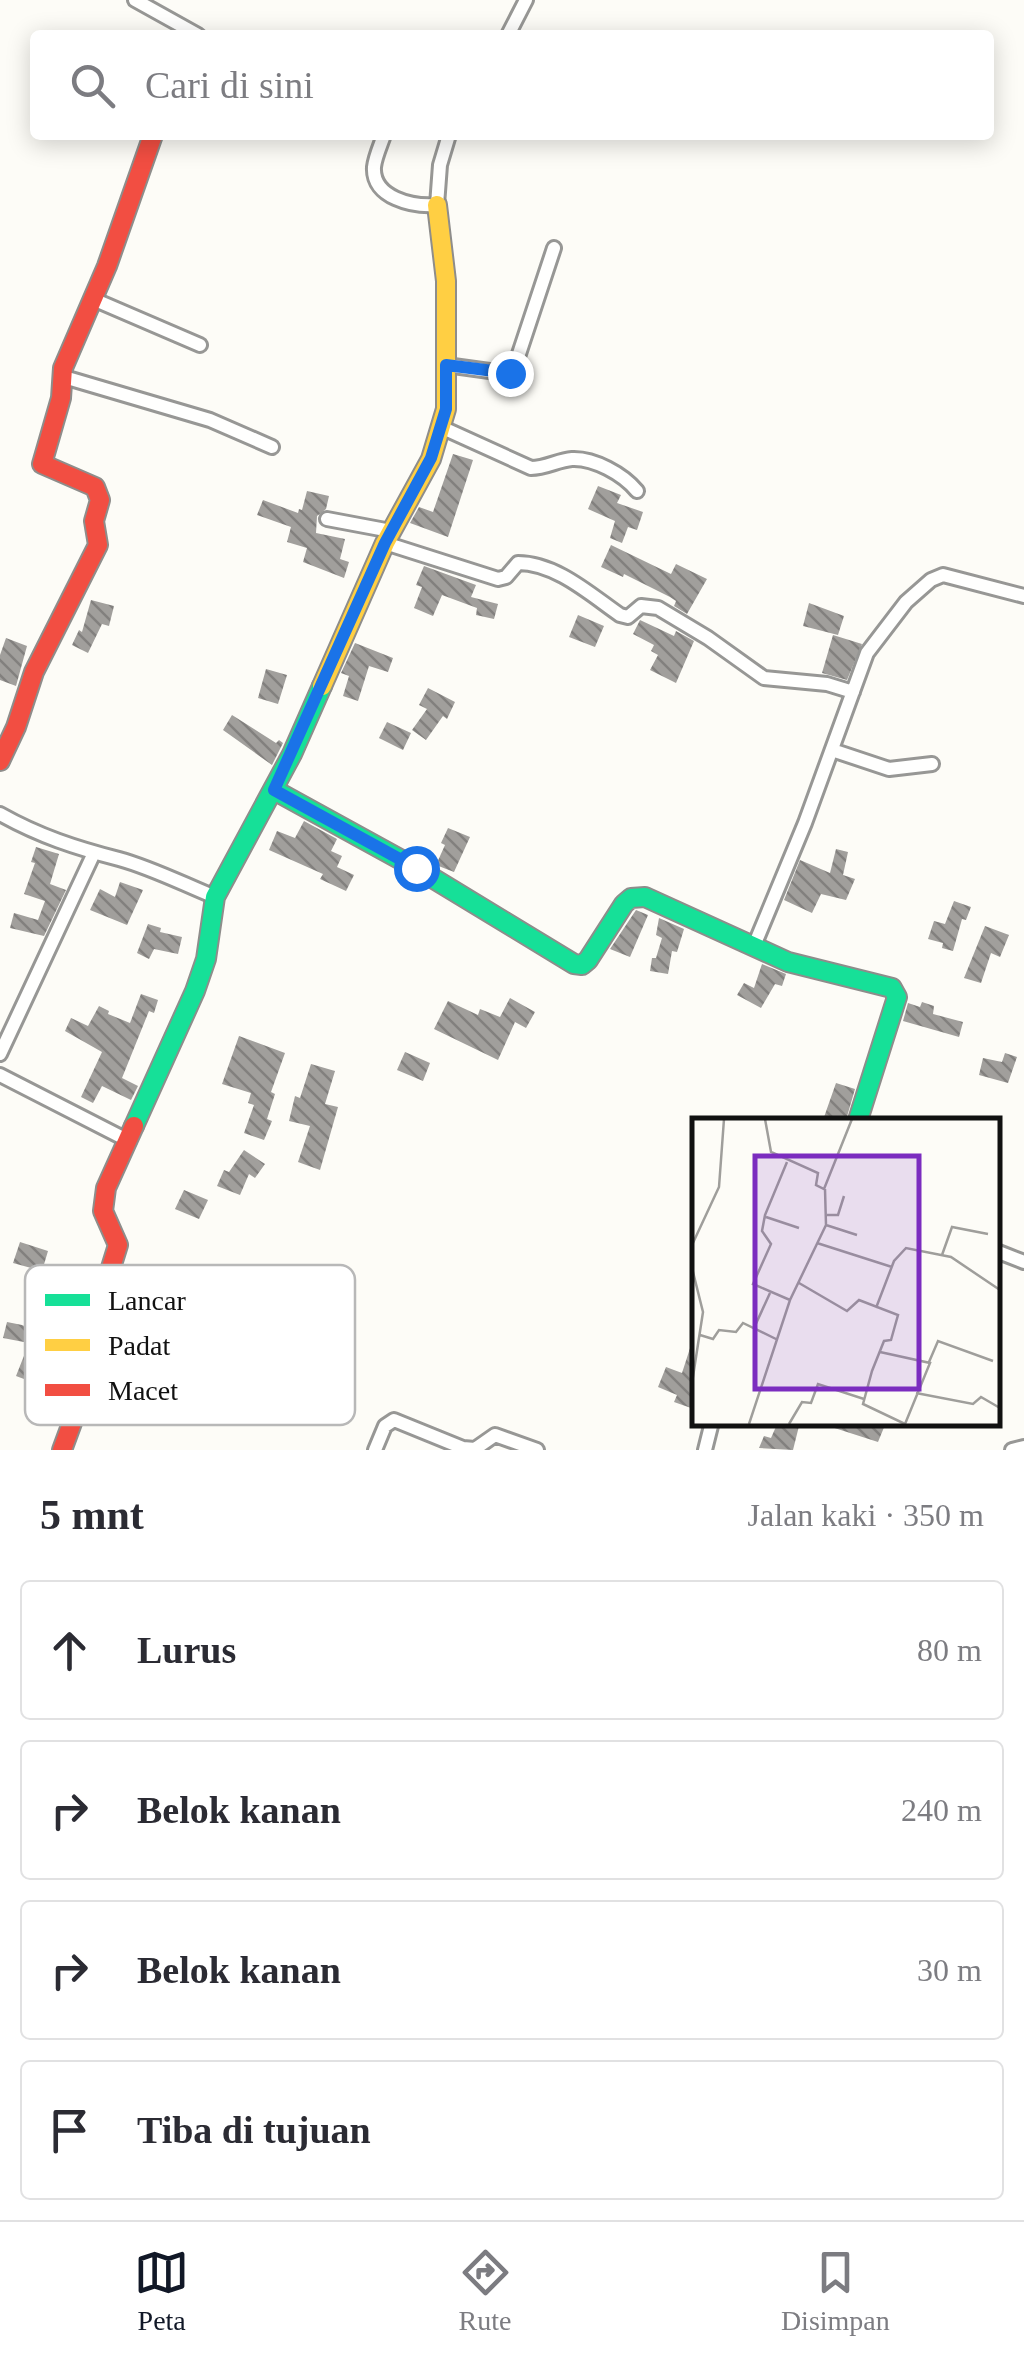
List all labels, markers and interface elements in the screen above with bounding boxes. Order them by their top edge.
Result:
search box [30,30,994,140]
icon: search [65,58,120,113]
text: Cari di sini [145,64,314,106]
route end [488,351,534,397]
route start [394,846,440,892]
inset map [692,1118,999,1425]
legend [25,1265,355,1425]
text: Lancar [108,1285,186,1316]
text: Padat [108,1330,170,1361]
text: Macet [108,1375,178,1406]
text: 5 mnt [40,1492,144,1538]
text: Jalan kaki · 350 m [748,1497,984,1533]
icon: ahead [42,1623,97,1678]
text: Lurus [137,1629,236,1671]
text: 80 m [917,1632,982,1668]
icon: right [42,1783,97,1838]
text: Belok kanan [137,1789,341,1831]
text: 240 m [901,1792,982,1828]
icon: right [42,1943,97,1998]
text: Belok kanan [137,1949,341,1991]
text: 30 m [917,1952,982,1988]
icon: arrive [42,2103,97,2158]
text: Tiba di tujuan [137,2109,371,2151]
tab: Peta [134,2245,189,2337]
tab: Rute [458,2245,513,2337]
tab: Disimpan [781,2245,890,2337]

